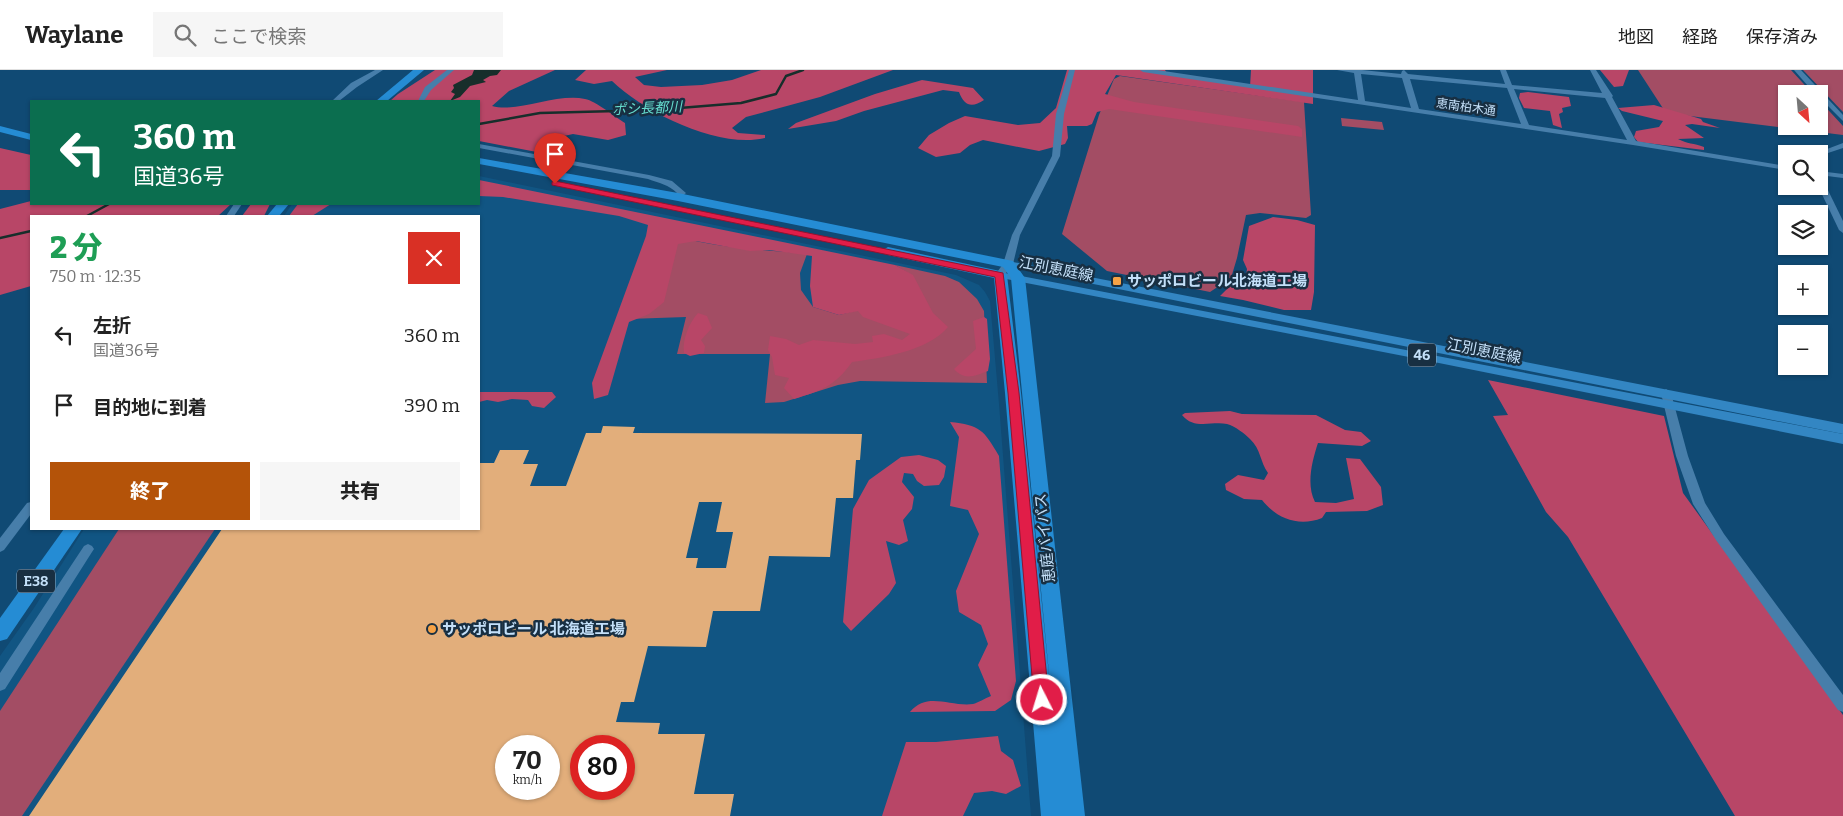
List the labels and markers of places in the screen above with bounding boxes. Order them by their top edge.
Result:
pin [534,133,576,184]
place label: サッポロビール北海道工場 [1127,272,1307,290]
marker: サッポロビール北海道工場 [1111,275,1123,287]
place label: サッポロビール 北海道工場 [442,620,625,638]
marker: サッポロビール 北海道工場 [426,623,438,635]

